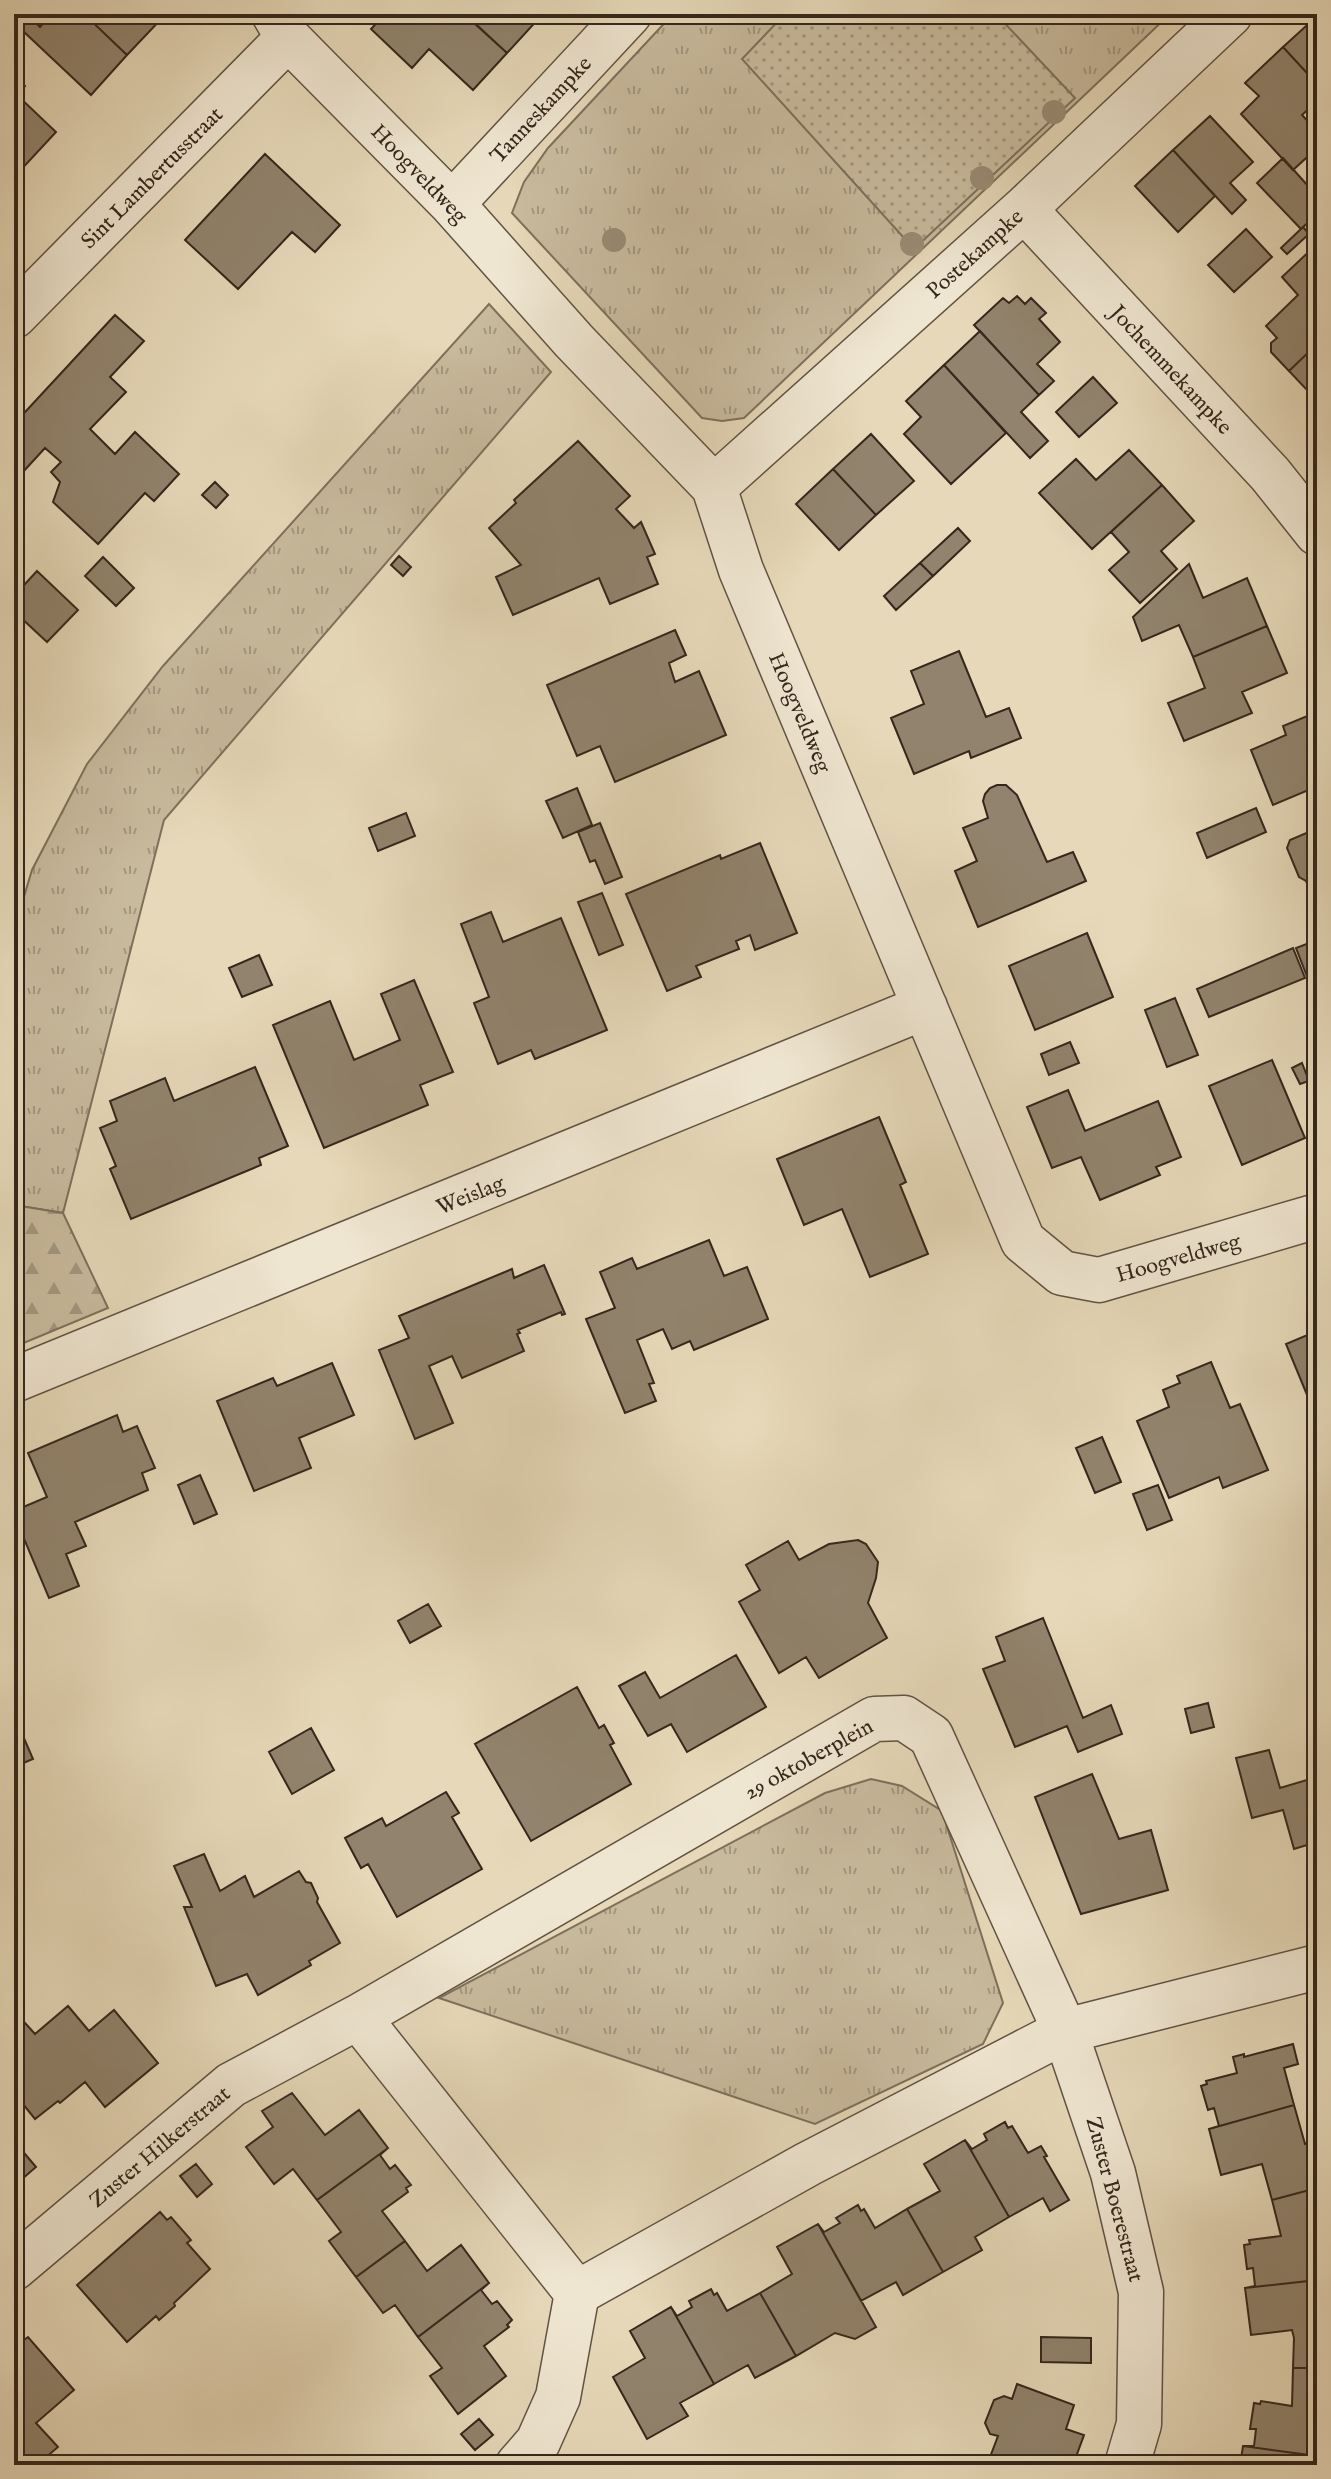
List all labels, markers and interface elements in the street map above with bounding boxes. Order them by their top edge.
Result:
street label: Tanneskampke [485,51,598,170]
street label: Sint Lambertusstraat [75,101,230,255]
street label: Hoogveldweg [364,119,474,231]
street label: Postekampke [921,203,1030,305]
street label: Jochemmekampke [1101,297,1238,441]
street label: Hoogveldweg [761,648,838,778]
street label: Weislag [433,1169,510,1222]
street label: Hoogveldweg [1113,1228,1245,1290]
street label: 29 oktoberplein [740,1713,879,1807]
street label: Zuster Hilkerstraat [84,2080,237,2215]
street label: Zuster Boerestraat [1079,2114,1150,2286]

